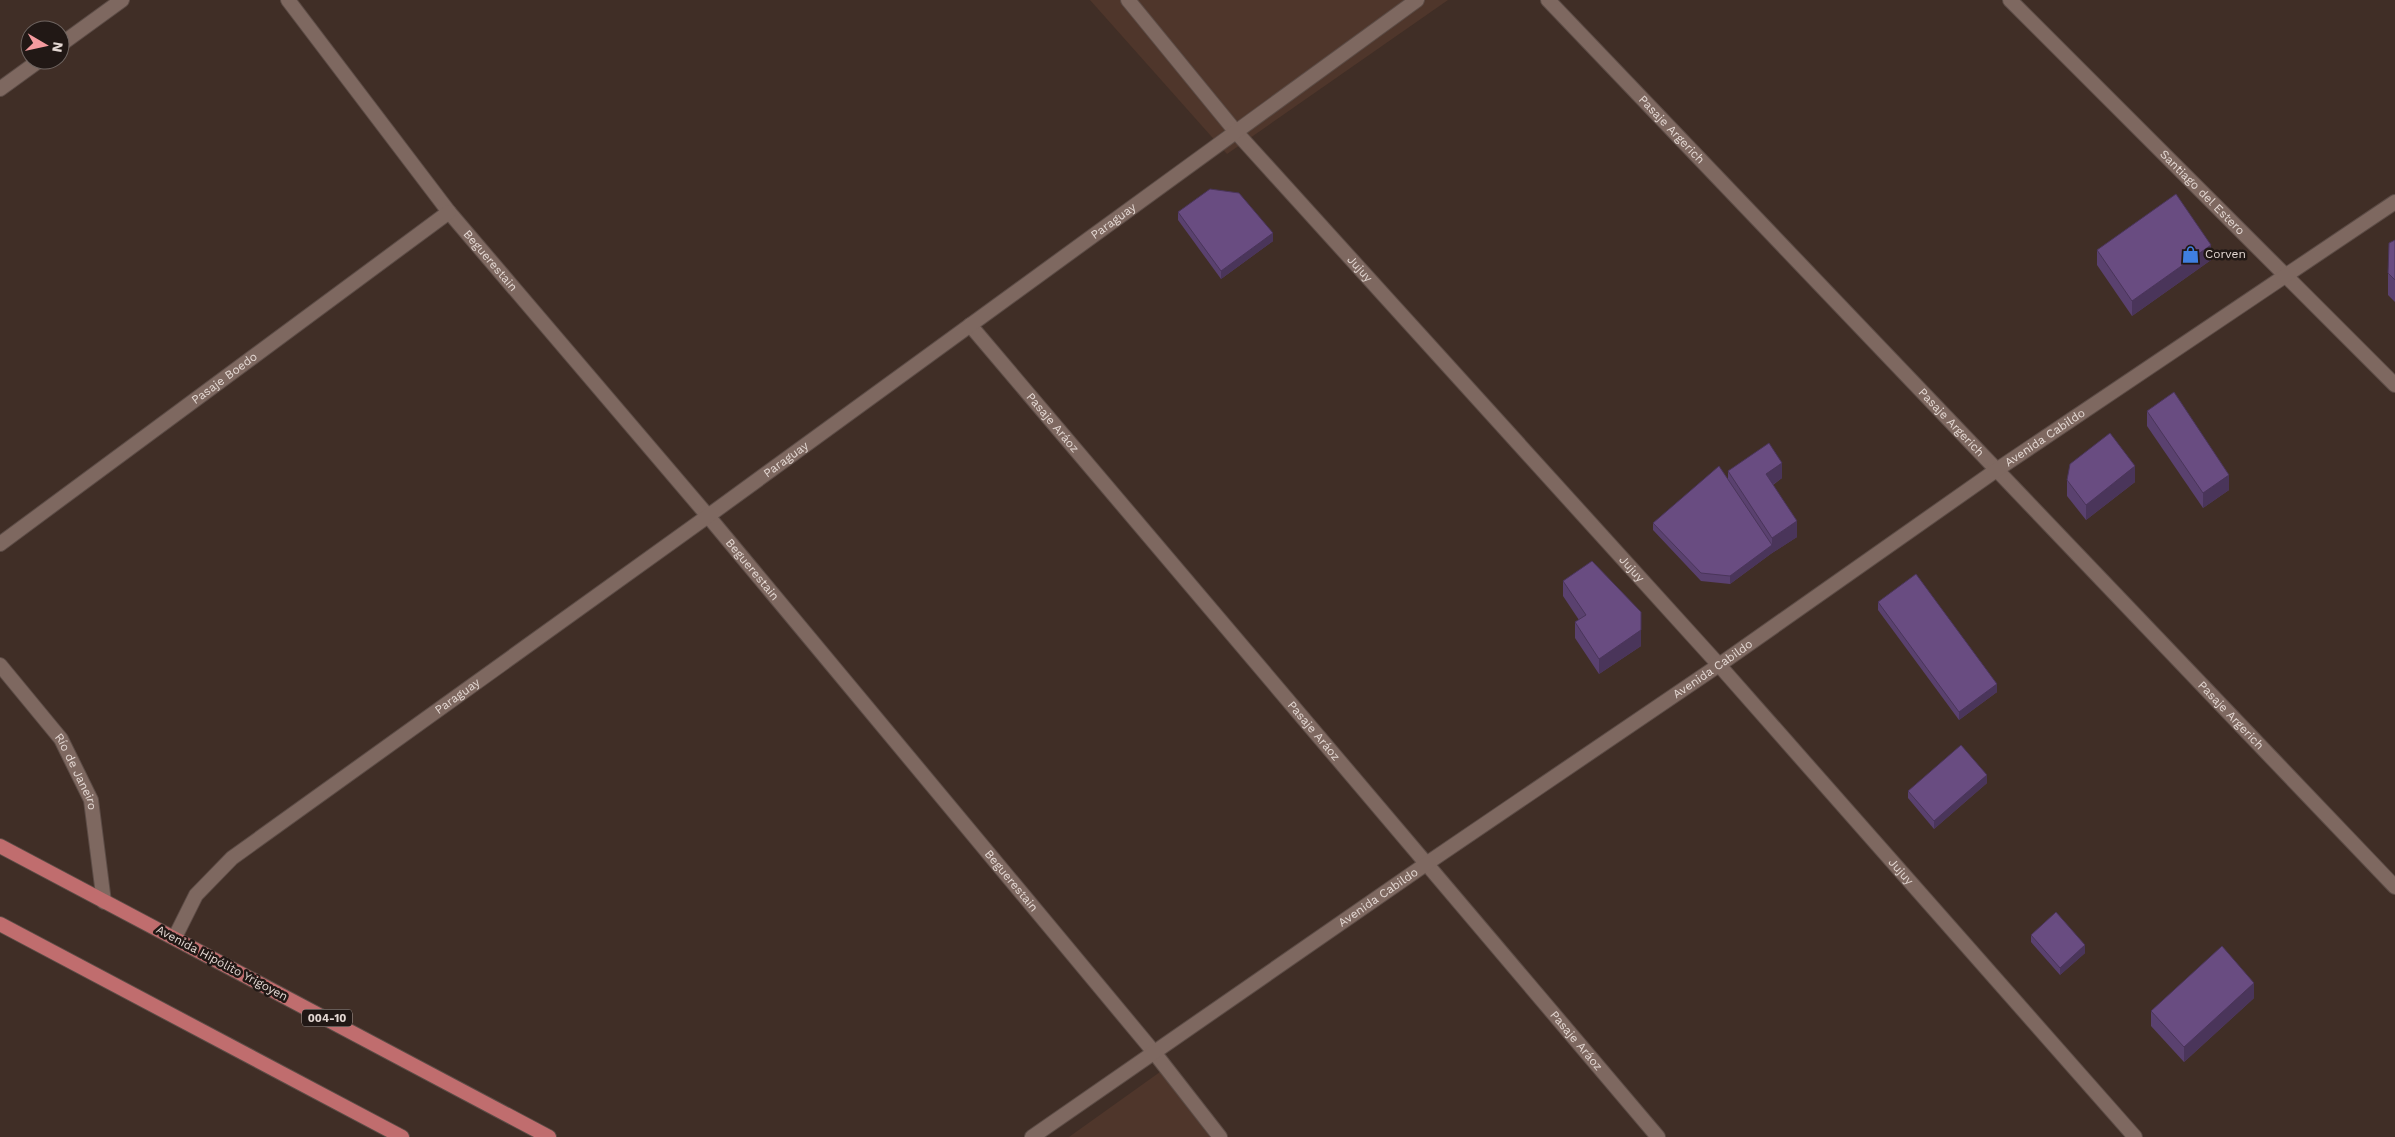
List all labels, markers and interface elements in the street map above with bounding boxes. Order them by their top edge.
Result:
north arrow [20,20,70,70]
text: N [49,41,67,53]
street label: Pasaje Argerich [1636,92,1707,167]
street label: Santiago del Estero [2157,147,2248,238]
street label: Paraguay [1088,200,1139,242]
street label: Beguerestain [460,227,520,294]
shop icon: Corven [2181,244,2201,264]
place label: Corven [2205,247,2246,261]
street label: Jujuy [1344,253,1376,285]
street label: Pasaje Boedo [189,349,260,407]
street label: Pasaje Argerich [1915,385,1987,459]
street label: Pasaje Aráoz [1023,390,1082,455]
street label: Avenida Cabildo [2002,406,2088,469]
street label: Paraguay [761,438,812,480]
street label: Beguerestain [723,536,782,603]
street label: Jujuy [1616,553,1648,586]
street label: Avenida Cabildo [1670,637,1755,701]
street label: Paraguay [432,675,483,717]
street label: Pasaje Argerich [2195,678,2267,752]
street label: Pasaje Aráoz [1285,698,1343,764]
street label: Río de Janeiro [52,730,99,811]
street label: Beguerestain [982,847,1041,914]
street label: Jujuy [1885,855,1917,888]
street label: Avenida Cabildo [1336,865,1421,930]
street label: Avenida Hipólito Yrigoyen [154,922,290,1004]
street label: Pasaje Aráoz [1547,1008,1606,1073]
road number: 004-10 [302,1010,352,1026]

